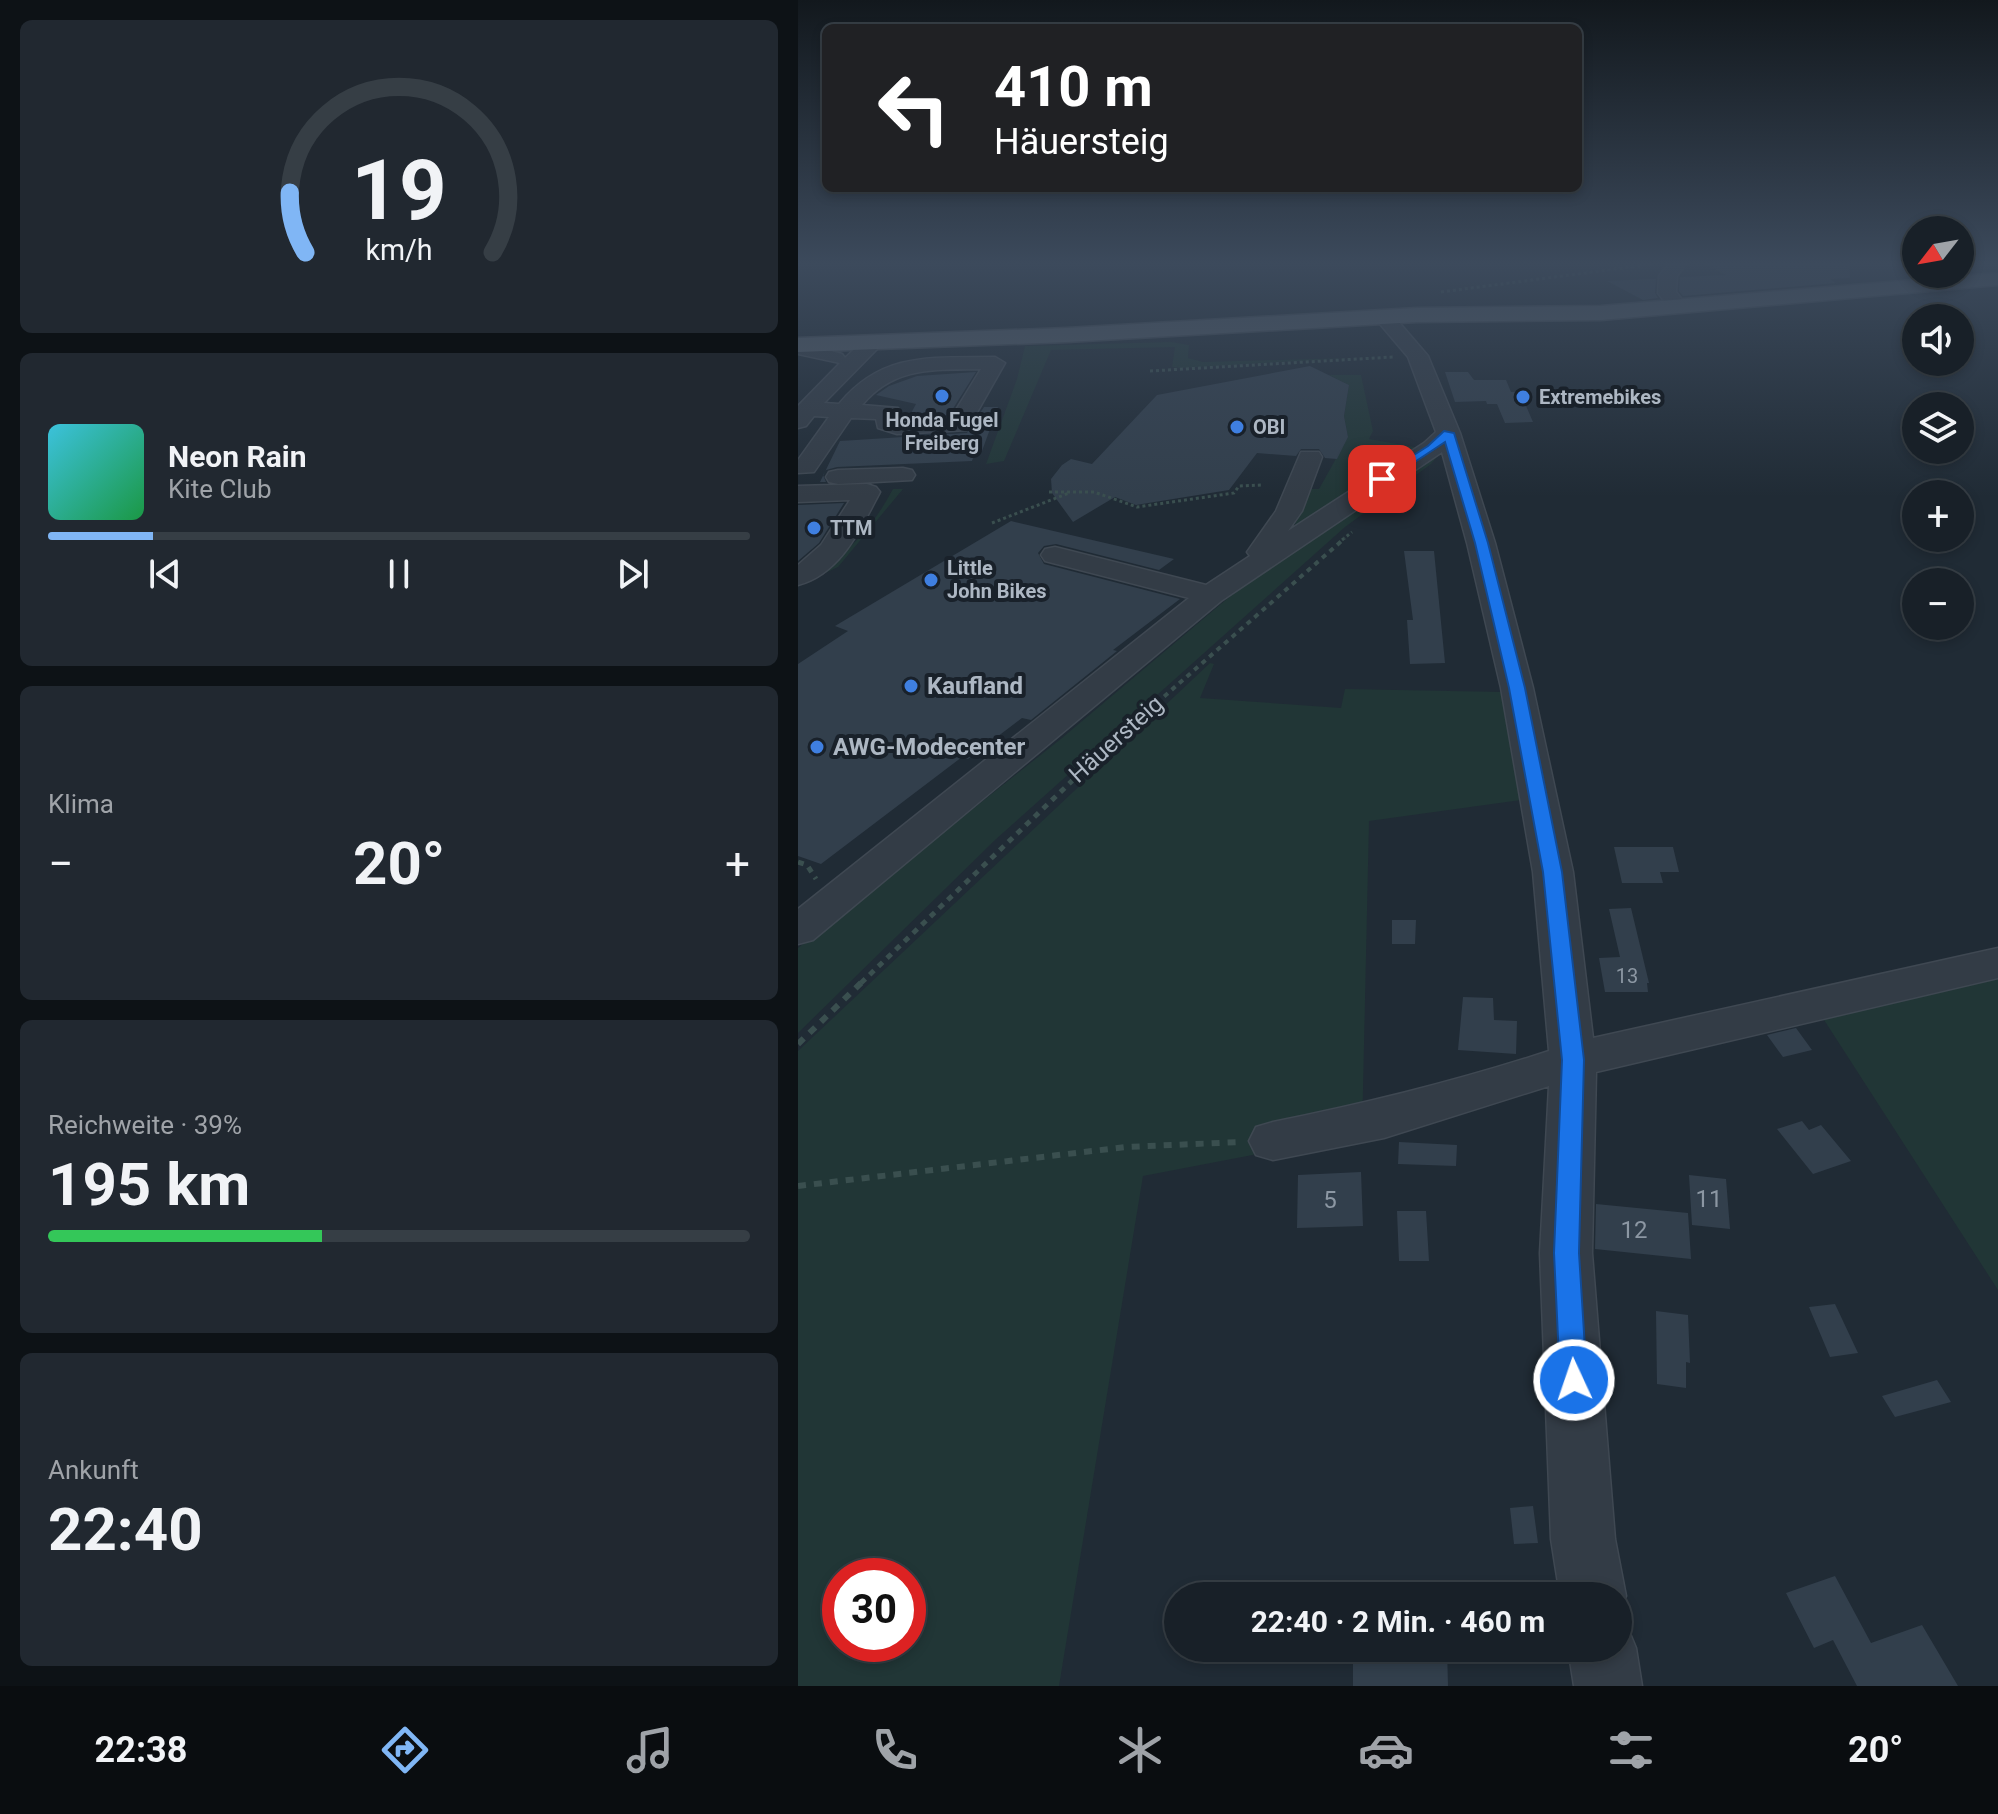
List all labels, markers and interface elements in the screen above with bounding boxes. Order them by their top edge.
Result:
text: 410 m [994,54,1153,120]
icon: left [862,56,966,160]
text: Häuersteig [994,121,1169,163]
text: 19 [351,141,447,238]
north arrow [1902,216,1974,288]
map controls [1902,216,1974,640]
text: km/h [365,233,433,267]
button: sound [1902,304,1974,376]
place label: Extremebikes [1539,385,1661,409]
marker: Honda Fugel Freiberg [933,387,951,405]
marker: Extremebikes [1514,388,1532,406]
button: layers [1902,392,1974,464]
place label: Honda Fugel Freiberg [885,408,999,455]
place label: OBI [1253,415,1285,439]
marker: OBI [1228,418,1246,436]
text: Neon Rain [168,439,307,474]
pin [1348,445,1416,513]
icon: arrive [1360,457,1404,501]
text: Kite Club [168,474,272,504]
button: + [1902,480,1974,552]
place label: TTM [830,516,872,540]
marker: TTM [805,519,823,537]
icon: previous [143,552,187,596]
icon: pause [377,552,421,596]
icon: next [611,552,655,596]
place label: Little John Bikes [947,556,1046,603]
button: − [1902,568,1974,640]
marker: Little John Bikes [922,571,940,589]
place label: Kaufland [927,672,1023,700]
marker: Kaufland [902,677,920,695]
street label: Häuersteig [1063,690,1169,788]
place label: AWG-Modecenter [833,733,1025,761]
marker: AWG-Modecenter [808,738,826,756]
text: Klima [48,789,114,819]
text: 20° [353,828,445,899]
text: − [48,838,73,890]
text: + [725,838,750,890]
house number: 13 [1616,964,1638,988]
text: Reichweite · 39% [48,1110,242,1140]
text: 195 km [48,1149,250,1220]
house number: 11 [1696,1185,1722,1213]
house number: 5 [1323,1186,1337,1214]
house number: 12 [1621,1216,1647,1244]
position arrow [1532,1338,1616,1422]
text: Ankunft [48,1455,139,1485]
text: 22:40 [48,1494,203,1565]
speed limit sign: 30 [822,1558,926,1662]
text: 22:40 · 2 Min. · 460 m [1251,1604,1545,1639]
icon: directions [377,1722,433,1778]
icon: music [622,1722,678,1778]
icon: phone [867,1722,923,1778]
icon: climate [1112,1722,1168,1778]
icon: car [1358,1722,1414,1778]
icon: filters [1603,1722,1659,1778]
text: 22:38 [95,1729,187,1771]
text: 20° [1848,1729,1903,1771]

